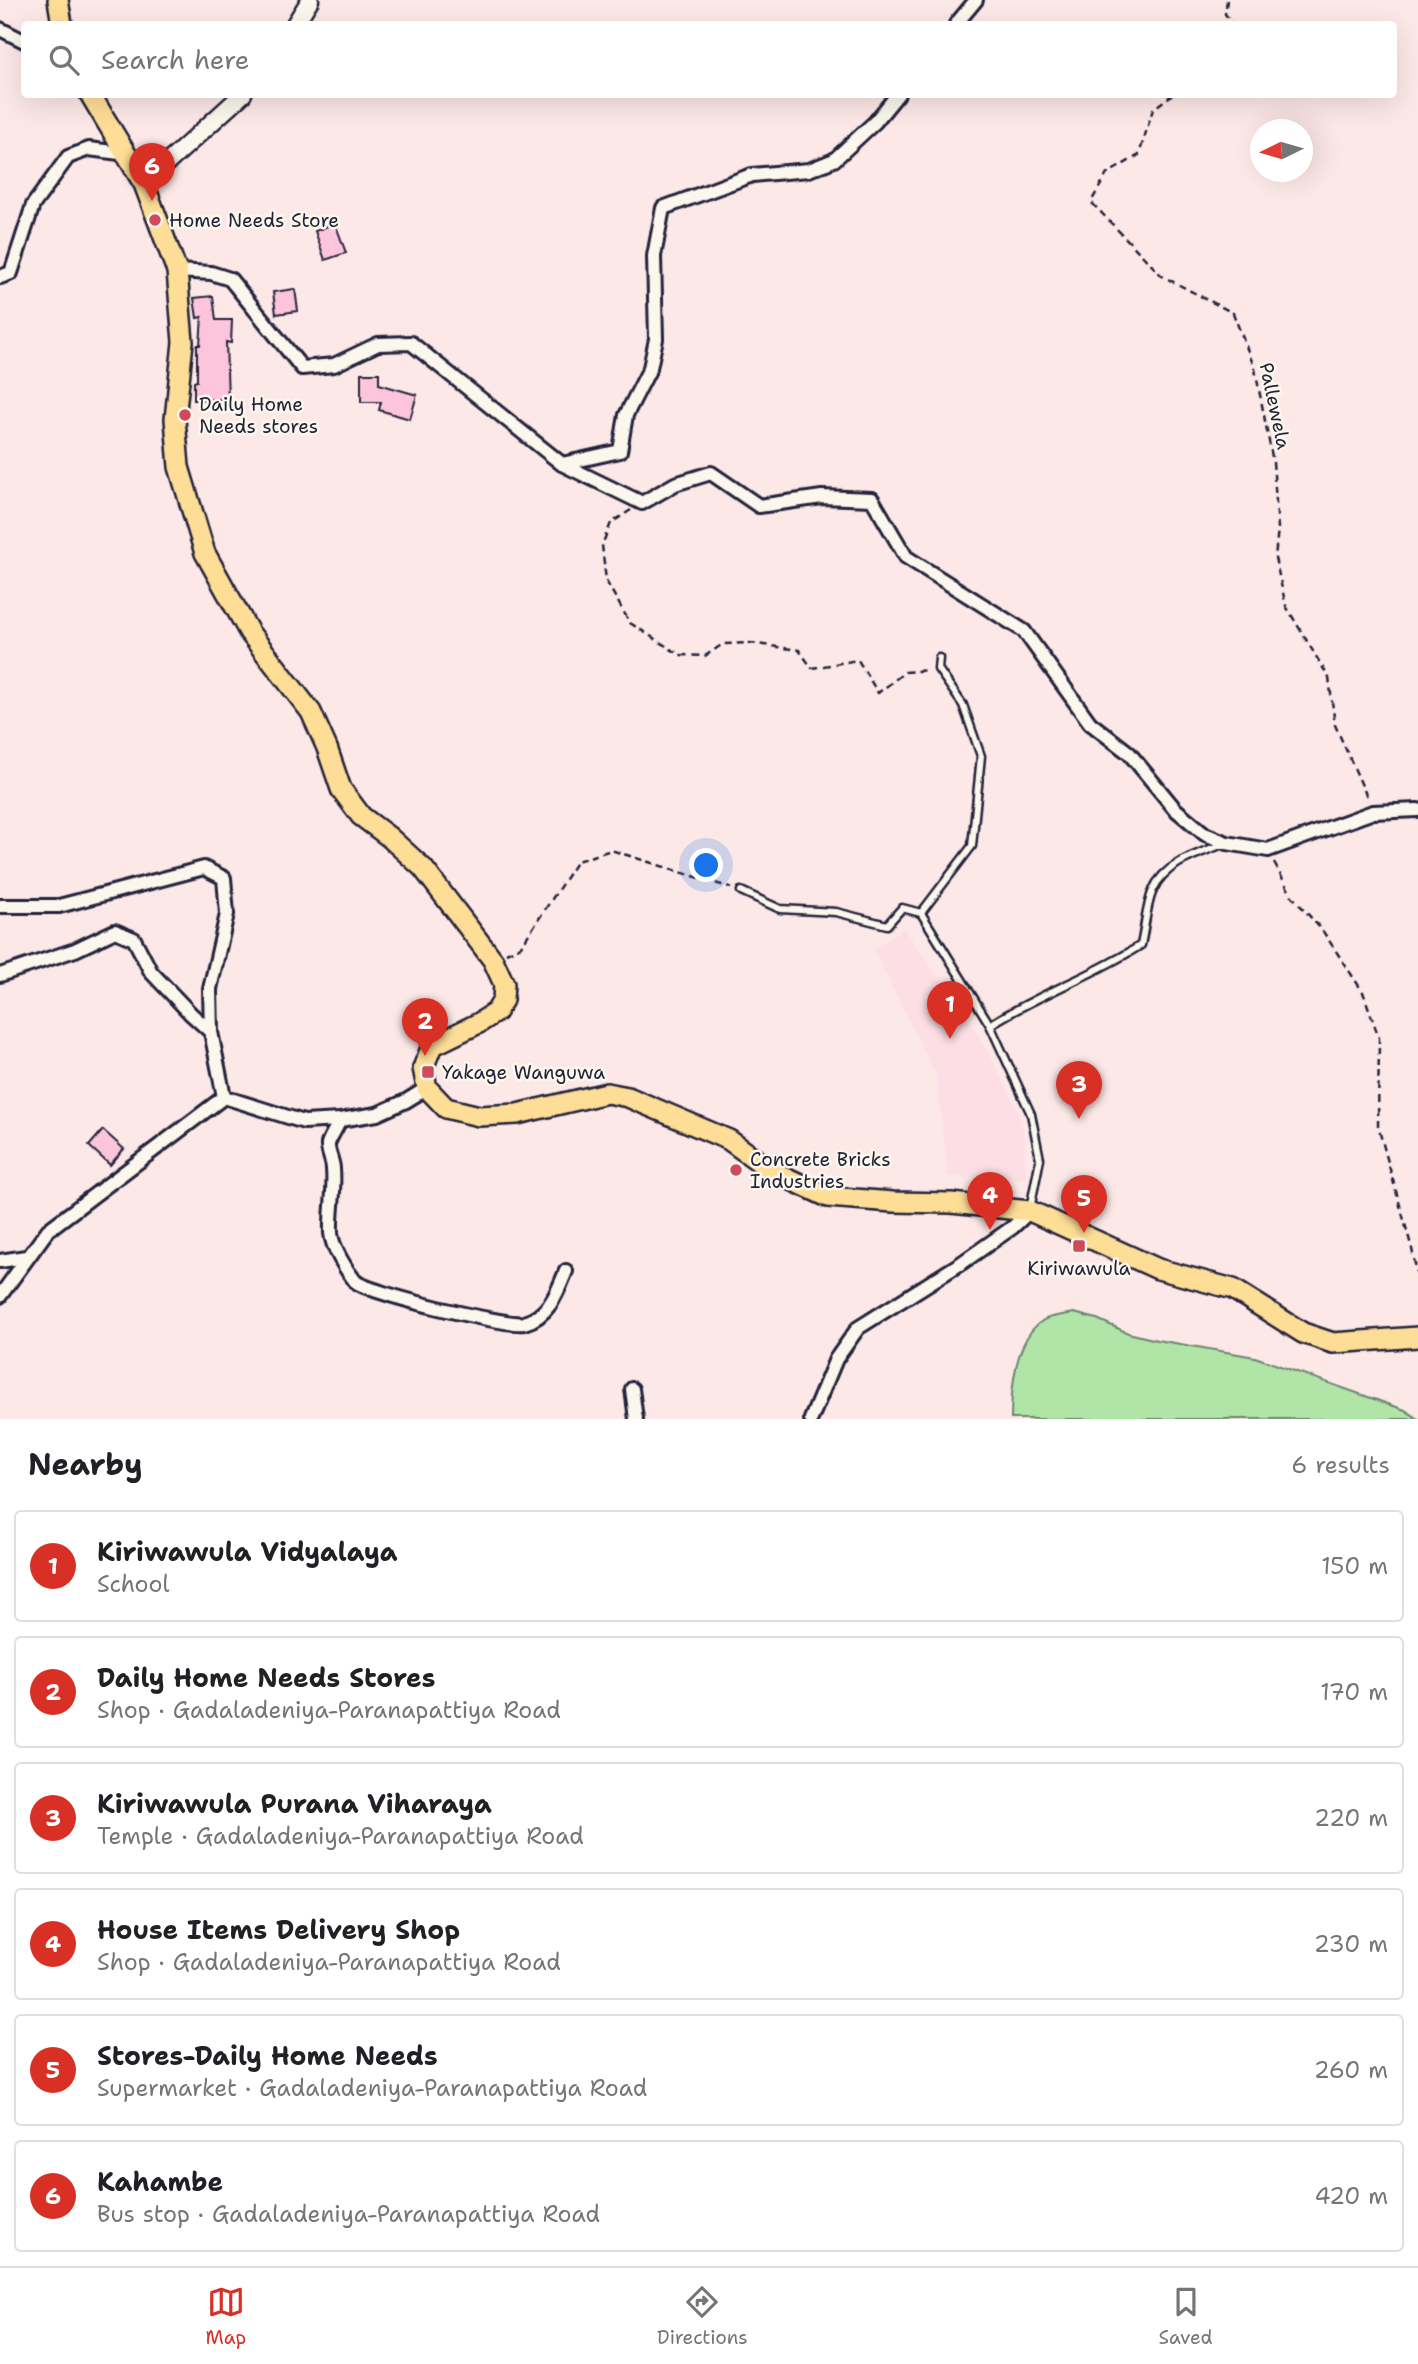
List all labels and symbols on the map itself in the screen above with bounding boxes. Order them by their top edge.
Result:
north arrow [1250,119,1313,182]
pin: 6 [129,143,175,201]
place label: Home Needs Store [169,208,339,233]
marker: Home Needs Store [147,212,163,228]
street label: Pallewela [1254,360,1296,452]
place label: Daily Home Needs stores [199,392,318,439]
marker: Daily Home Needs stores [177,407,193,423]
your location [689,848,723,882]
pin: 1 [927,981,973,1039]
pin: 2 [402,998,448,1056]
place label: Yakage Wanguwa [442,1060,605,1085]
pin: 3 [1056,1061,1102,1119]
marker: Yakage Wanguwa [420,1064,436,1080]
place label: Concrete Bricks Industries [750,1147,891,1194]
marker: Concrete Bricks Industries [728,1162,744,1178]
pin: 4 [967,1172,1013,1230]
pin: 5 [1061,1175,1107,1233]
marker: Kiriwawula [1071,1238,1087,1254]
place label: Kiriwawula [1027,1256,1131,1281]

